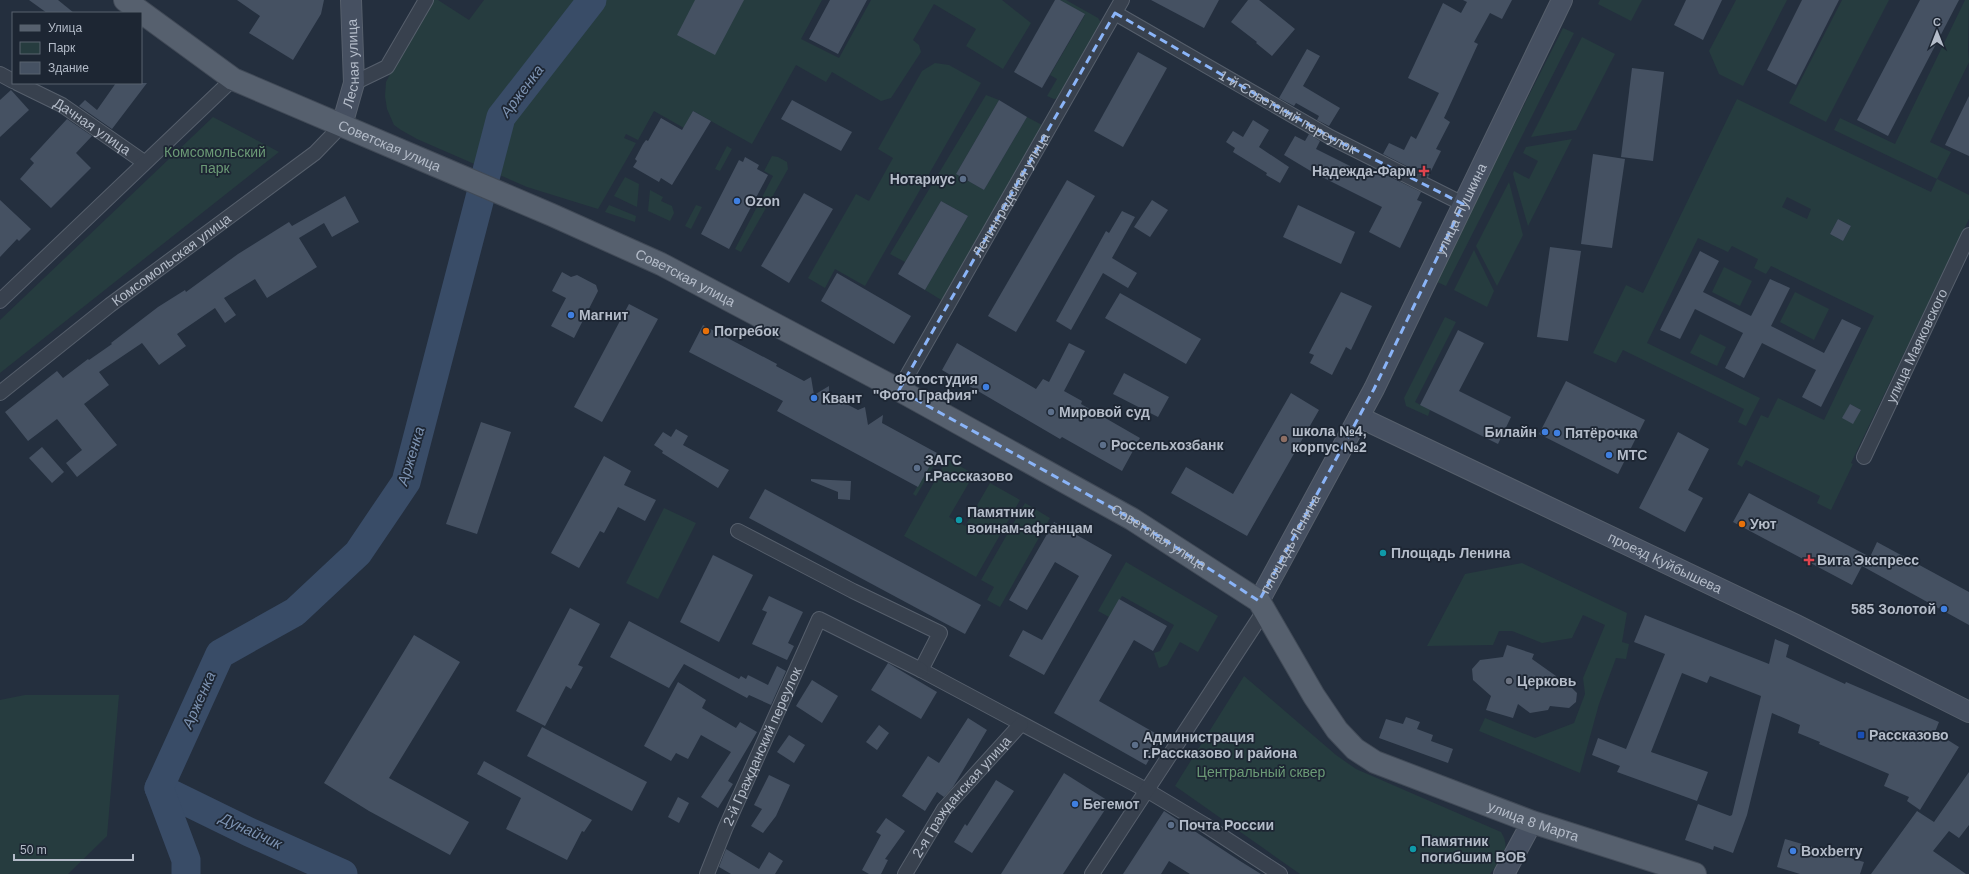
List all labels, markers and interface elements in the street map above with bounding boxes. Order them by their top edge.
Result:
legend [12,12,142,84]
north arrow [1917,12,1957,52]
text: С [1933,16,1941,28]
street label: Лесная улица [339,18,362,110]
text: Улица [48,21,82,35]
text: Парк [48,41,76,55]
text: Здание [48,61,89,75]
water label: Арженка [496,61,547,121]
street label: 1-й Советский переулок [1216,67,1360,157]
street label: Дачная улица [51,94,134,158]
street label: Советская улица [336,117,443,175]
street label: Ленинградская улица [969,130,1053,260]
park label: Комсомольский парк [164,144,266,176]
street label: улица Пушкина [1432,160,1490,258]
place label: Надежда-Фарм [1312,163,1416,179]
marker: Надежда-Фарм [1419,166,1429,176]
place label: Нотариус [890,171,955,187]
marker: Нотариус [958,174,968,184]
place label: Ozon [745,193,780,209]
marker: Ozon [732,196,742,206]
street label: Комсомольская улица [108,210,234,309]
street label: Советская улица [633,246,738,310]
street label: улица Маяковского [1883,286,1951,406]
place label: Магнит [579,307,629,323]
marker: Магнит [566,310,576,320]
place label: Погребок [714,323,780,339]
marker: Погребок [701,326,711,336]
place label: Фотостудия "Фото Графия" [873,371,978,403]
marker: Фотостудия "Фото Графия" [981,382,991,392]
place label: Квант [822,390,862,406]
marker: Квант [809,393,819,403]
place label: Мировой суд [1059,404,1150,420]
marker: Мировой суд [1046,407,1056,417]
place label: школа №4, корпус №2 [1292,423,1367,455]
water label: Арженка [393,424,427,488]
place label: Билайн [1485,424,1537,440]
place label: Пятёрочка [1565,425,1638,441]
marker: Билайн [1540,427,1550,437]
marker: Пятёрочка [1552,428,1562,438]
marker: школа №4, корпус №2 [1279,434,1289,444]
place label: Россельхозбанк [1111,437,1225,453]
marker: Россельхозбанк [1098,440,1108,450]
place label: МТС [1617,447,1647,463]
marker: МТС [1604,450,1614,460]
place label: ЗАГС г.Рассказово [925,452,1013,484]
marker: ЗАГС г.Рассказово [912,463,922,473]
street label: площадь Ленина [1257,491,1323,596]
street label: Советская улица [1108,501,1210,573]
place label: Памятник воинам-афганцам [967,504,1093,536]
marker: Памятник воинам-афганцам [954,515,964,525]
place label: Уют [1750,516,1777,532]
marker: Уют [1737,519,1747,529]
street label: проезд Куйбышева [1606,529,1725,597]
place label: Площадь Ленина [1391,545,1511,561]
marker: Площадь Ленина [1378,548,1388,558]
place label: Вита Экспресс [1817,552,1919,568]
marker: Вита Экспресс [1804,555,1814,565]
place label: 585 Золотой [1851,601,1936,617]
marker: 585 Золотой [1939,604,1949,614]
street label: 2-й Гражданский переулок [720,664,805,828]
water label: Арженка [178,669,219,732]
place label: Церковь [1517,673,1577,689]
marker: Церковь [1504,676,1514,686]
place label: Рассказово [1869,727,1949,743]
place label: Администрация г.Рассказово и района [1143,729,1297,761]
marker: Рассказово [1856,730,1866,740]
street label: 2-я Гражданская улица [909,733,1014,860]
marker: Администрация г.Рассказово и района [1130,740,1140,750]
park label: Центральный сквер [1197,764,1326,780]
place label: Бегемот [1083,796,1140,812]
street label: улица 8 Марта [1486,798,1581,845]
marker: Бегемот [1070,799,1080,809]
water label: Дунайчик [216,808,286,853]
place label: Почта России [1179,817,1274,833]
marker: Почта России [1166,820,1176,830]
place label: Памятник погибшим ВОВ [1421,833,1526,865]
scale bar [14,836,133,862]
text: 50 m [20,843,47,857]
place label: Boxberry [1801,843,1863,859]
marker: Памятник погибшим ВОВ [1408,844,1418,854]
marker: Boxberry [1788,846,1798,856]

